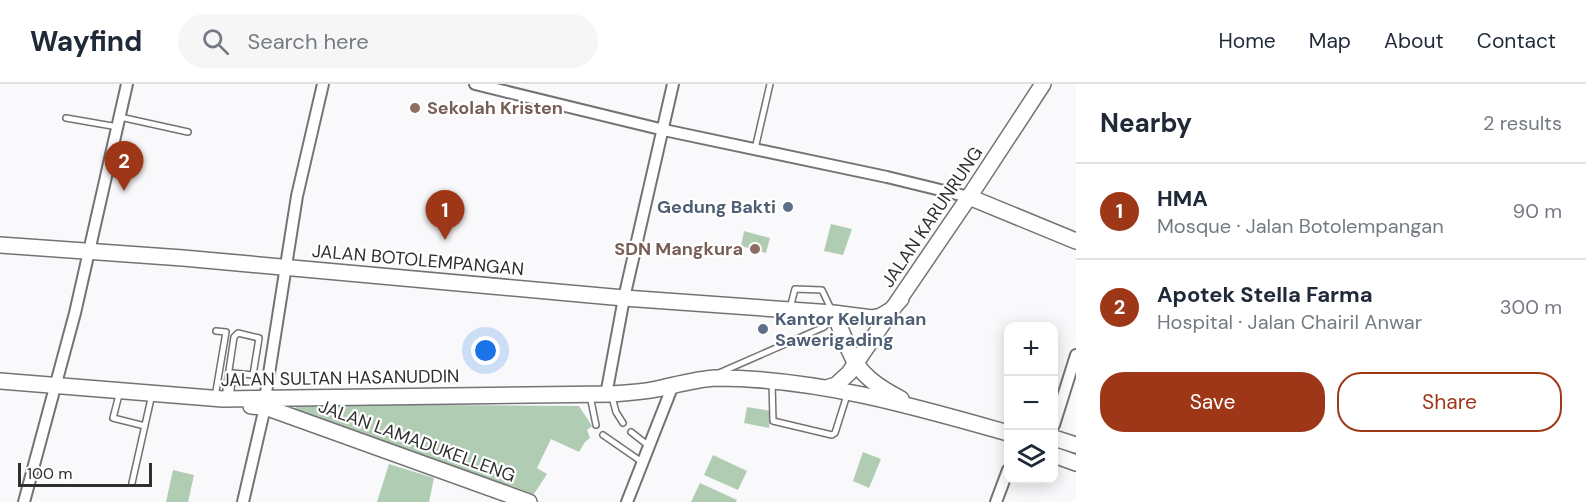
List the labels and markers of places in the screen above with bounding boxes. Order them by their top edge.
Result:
place label: Sekolah Kristen [427,96,563,120]
marker: Sekolah Kristen [408,101,422,115]
pin: 2 [104,141,144,191]
pin: 1 [426,190,464,240]
place label: Gedung Bakti [657,195,776,219]
marker: Gedung Bakti [781,200,795,214]
place label: SDN Mangkura [614,237,743,261]
marker: SDN Mangkura [748,242,762,256]
place label: Kantor Kelurahan Sawerigading [775,307,926,352]
marker: Kantor Kelurahan Sawerigading [756,322,770,336]

